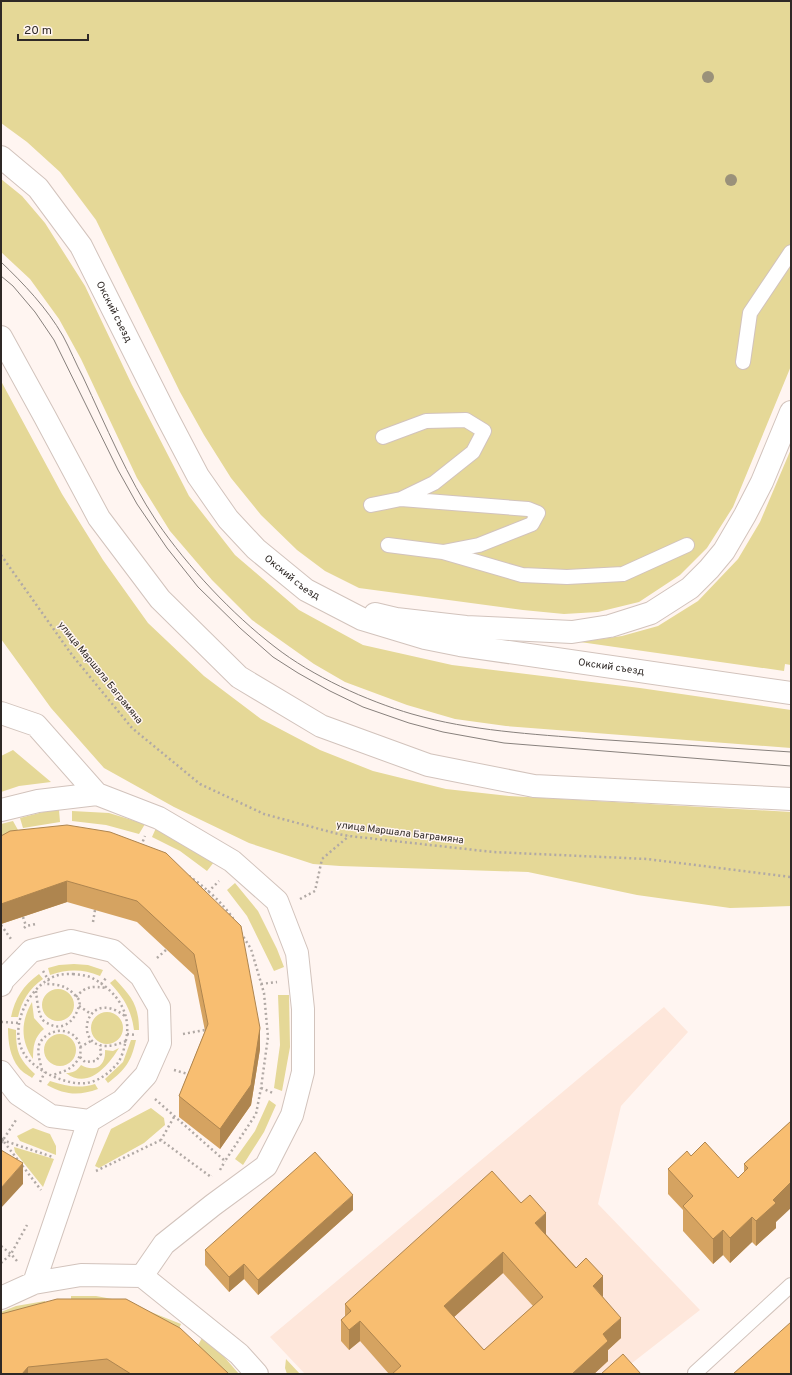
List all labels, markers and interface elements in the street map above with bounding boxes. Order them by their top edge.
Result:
scale bar [18,16,88,42]
text: 20 m [24,23,52,39]
street label: Окский съезд [93,279,135,345]
street label: Окский съезд [262,552,322,603]
street label: улица Маршала Баграмяна [55,619,145,727]
street label: Окский съезд [577,656,646,678]
street label: улица Маршала Баграмяна [336,819,464,847]

